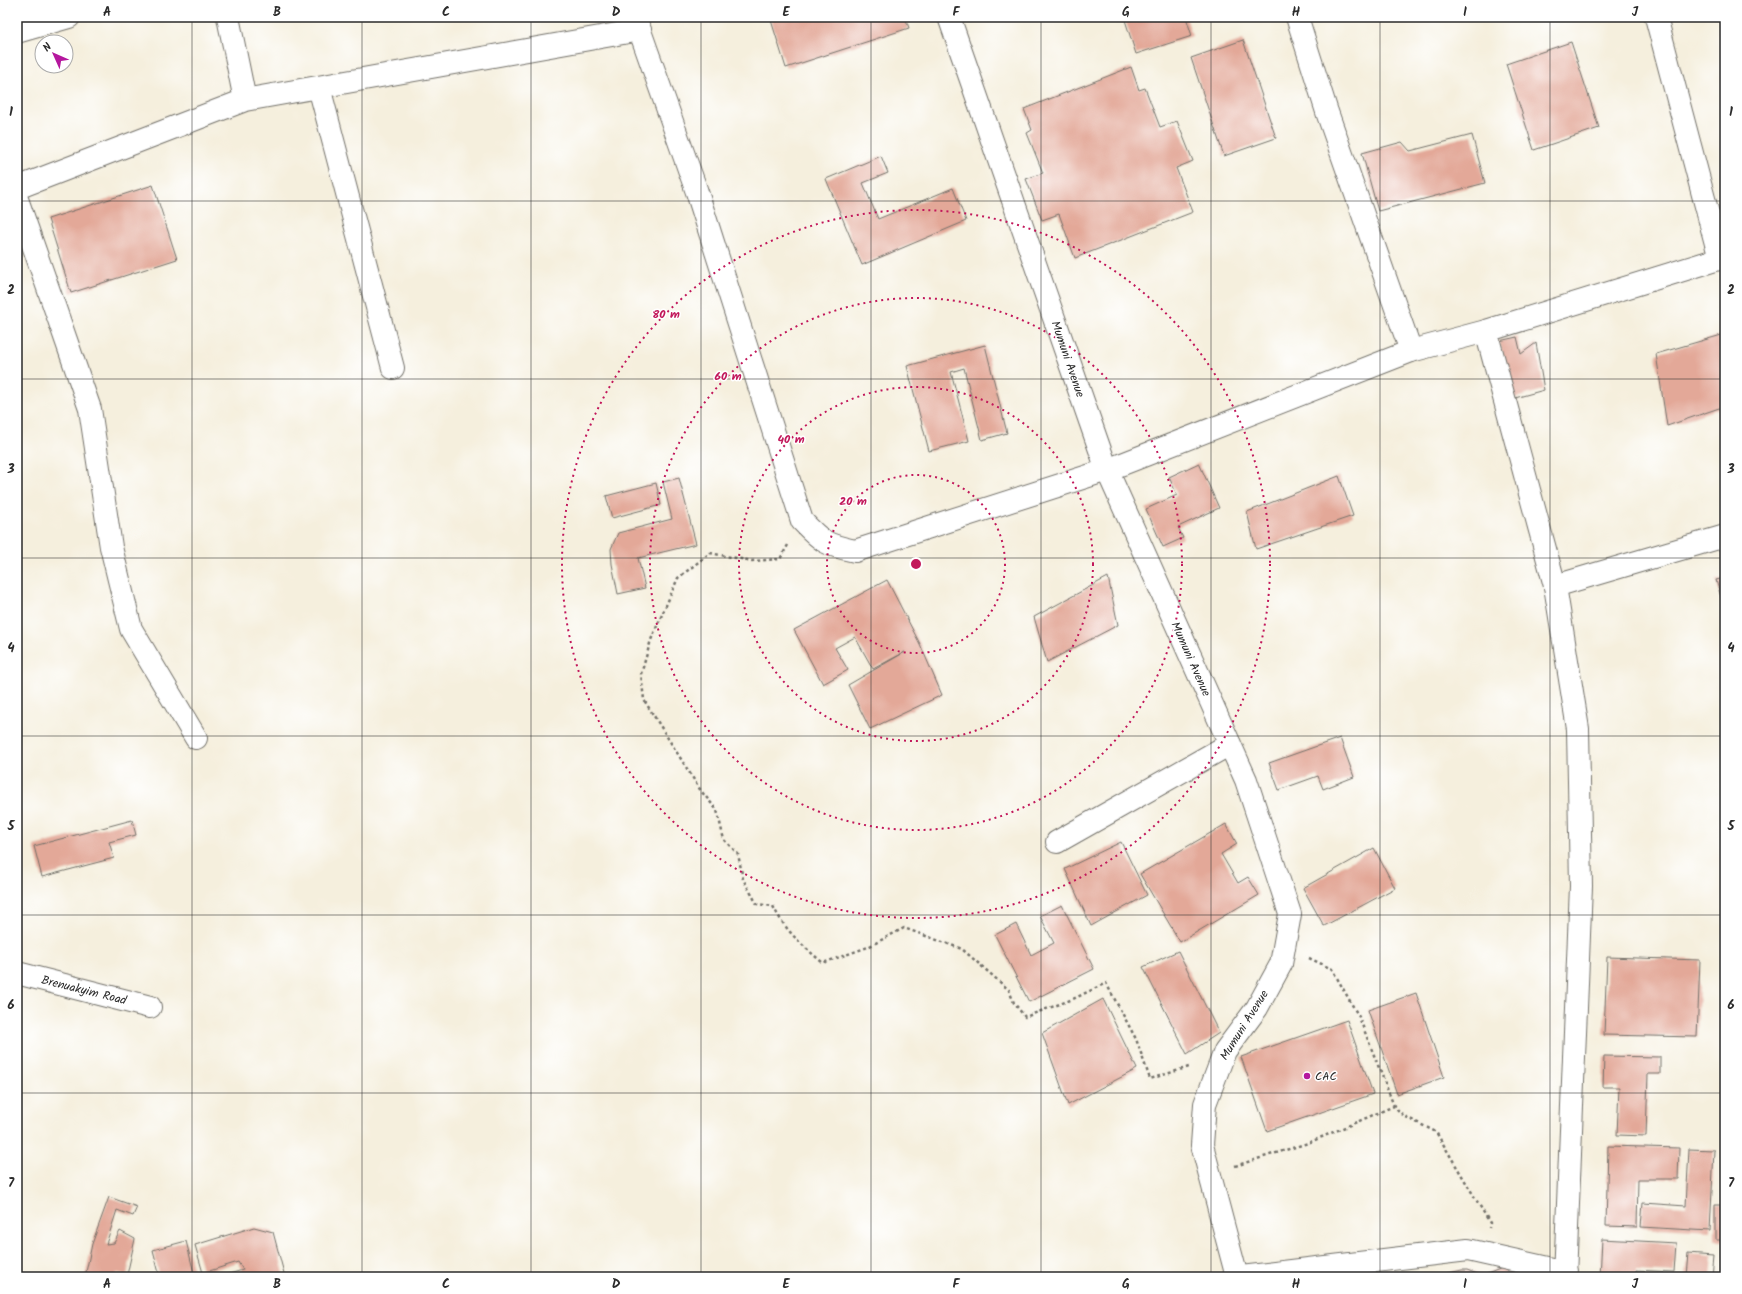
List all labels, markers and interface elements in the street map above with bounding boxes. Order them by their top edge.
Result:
text: A [103,2,111,23]
text: B [273,2,281,23]
text: C [442,2,450,23]
text: D [612,2,621,23]
text: E [782,2,790,23]
text: F [952,2,960,23]
text: G [1122,2,1130,23]
text: H [1292,2,1301,23]
text: I [1463,2,1467,23]
text: J [1632,2,1639,23]
north arrow [34,34,74,74]
text: N [39,39,56,56]
text: 1 [9,102,13,123]
text: 1 [1729,102,1733,123]
text: 2 [7,280,15,301]
text: 2 [1727,280,1735,301]
text: 80 m [652,305,680,324]
street label: Mumuni Avenue [1046,318,1090,401]
text: 60 m [714,367,742,386]
text: 40 m [777,430,805,449]
text: 3 [6,459,15,480]
text: 3 [1726,459,1735,480]
text: 20 m [839,492,867,511]
centre of rings [909,557,923,571]
street label: Mumuni Avenue [1166,619,1216,700]
text: 4 [7,638,15,659]
text: 4 [1727,638,1735,659]
text: 5 [7,816,16,837]
text: 5 [1727,816,1736,837]
street label: Brenuakyim Road [39,971,130,1011]
street label: Mumuni Avenue [1215,986,1274,1064]
text: 6 [7,995,15,1016]
text: 6 [1727,995,1735,1016]
place label: CAC [1315,1067,1337,1086]
marker: CAC [1302,1071,1312,1081]
text: 7 [8,1173,15,1194]
text: 7 [1728,1173,1735,1194]
text: A [103,1274,111,1294]
text: B [273,1274,281,1294]
text: C [442,1274,450,1294]
text: D [612,1274,621,1294]
text: E [782,1274,790,1294]
text: F [952,1274,960,1294]
text: G [1122,1274,1130,1294]
text: H [1292,1274,1301,1294]
text: I [1463,1274,1467,1294]
text: J [1632,1274,1639,1294]

